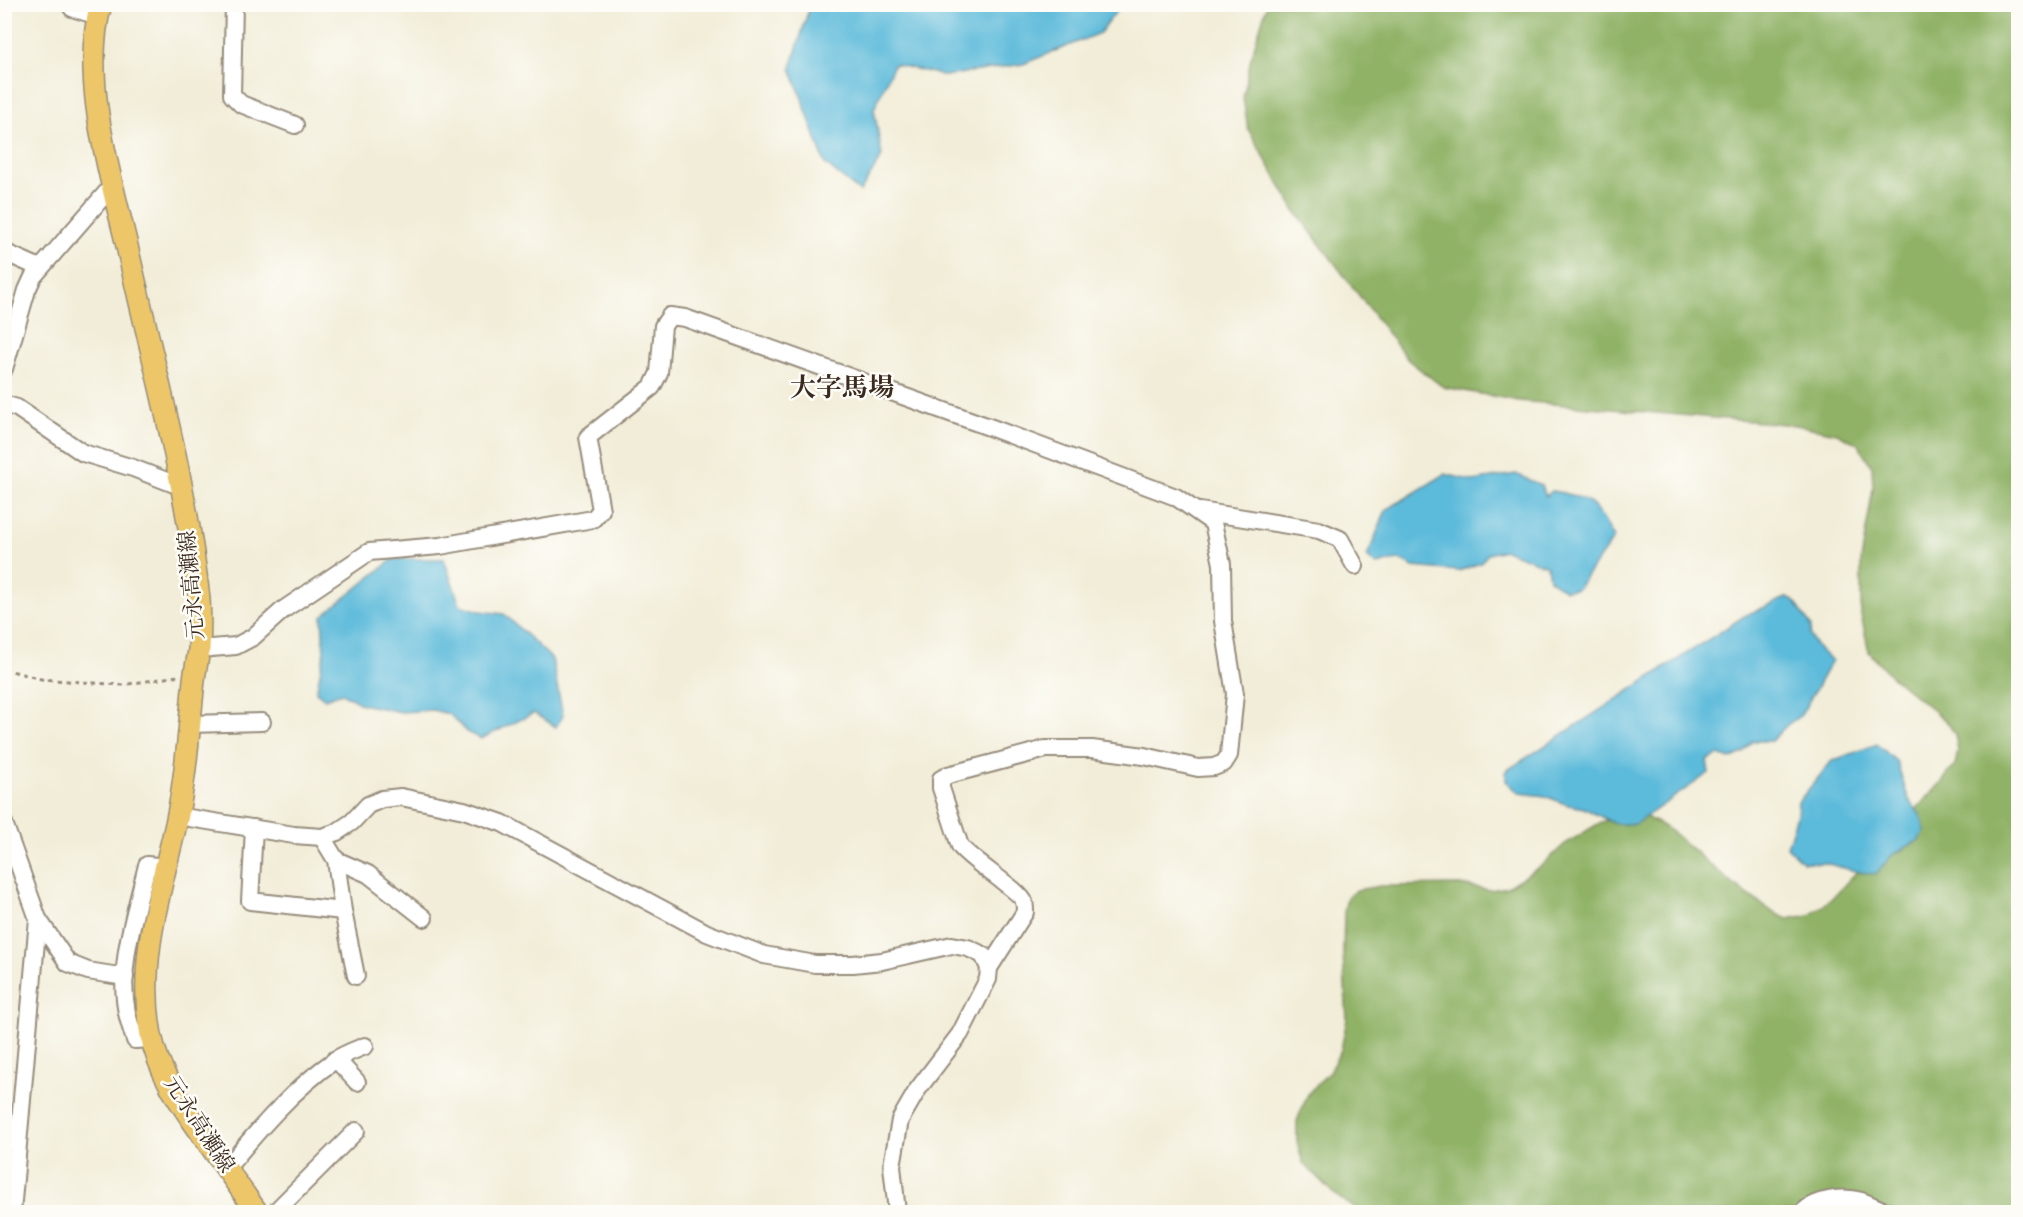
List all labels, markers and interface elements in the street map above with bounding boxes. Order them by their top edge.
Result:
district label: 大字馬場 [790,371,894,407]
street label: 元永高瀬線 [173,529,213,641]
street label: 元永高瀬線 [155,1070,241,1180]

